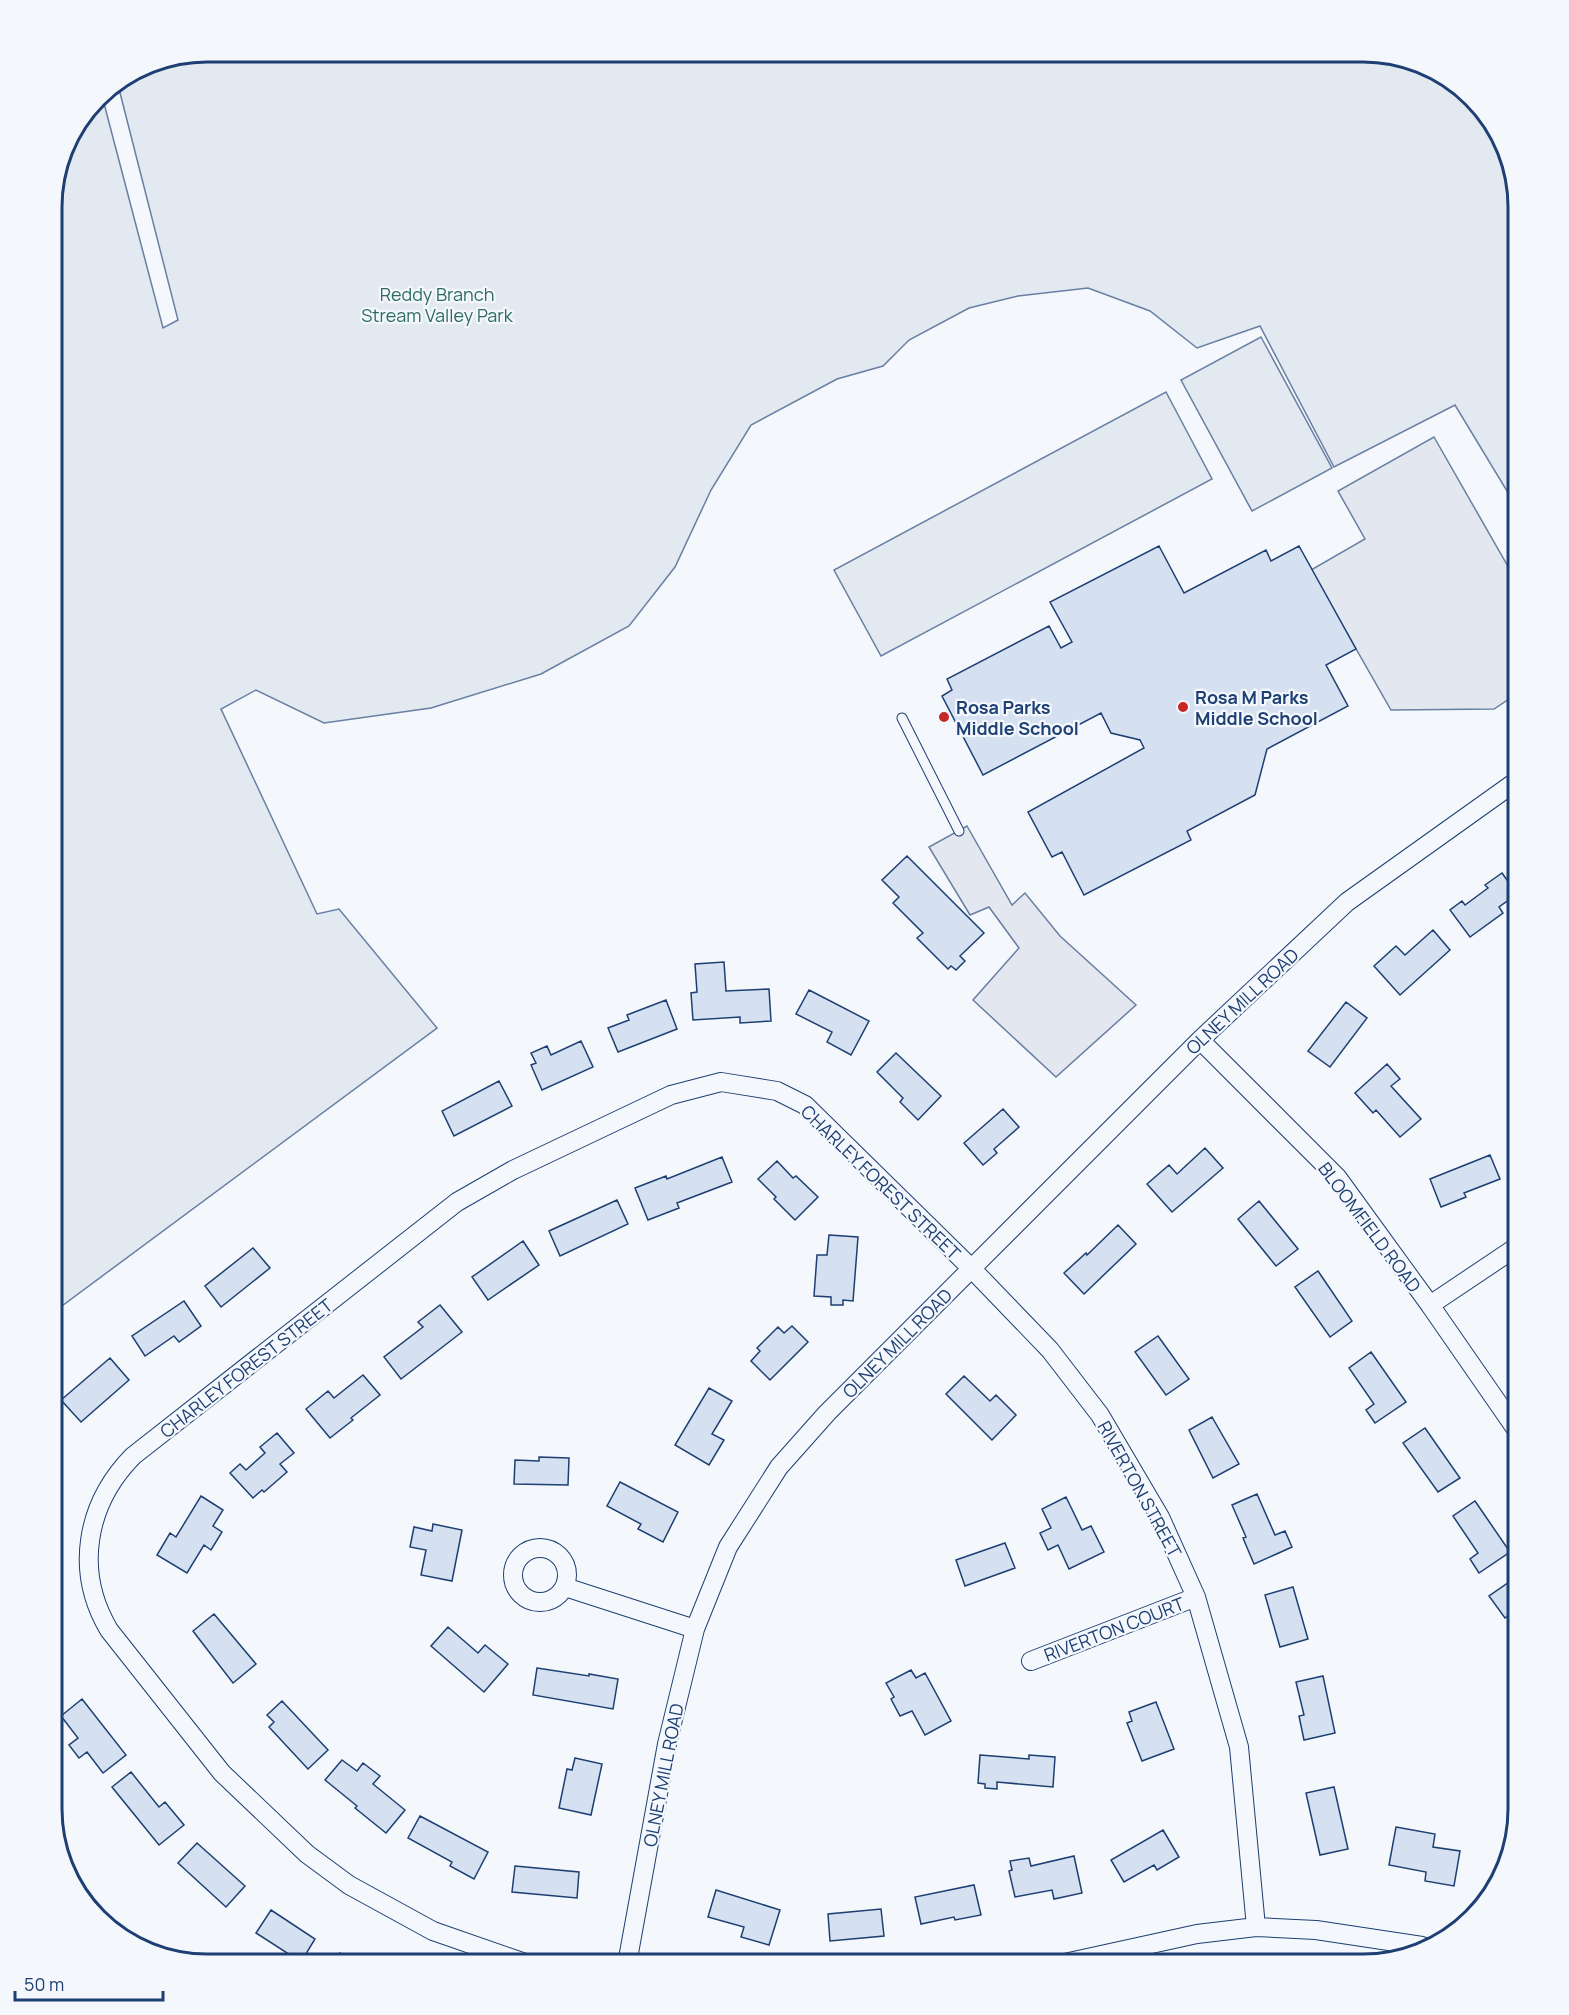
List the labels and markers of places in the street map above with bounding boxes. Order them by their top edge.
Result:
place label: Rosa M Parks Middle School [1195,685,1318,730]
place label: Rosa Parks Middle School [956,695,1079,740]
marker: Rosa M Parks Middle School [1176,700,1190,714]
marker: Rosa Parks Middle School [937,710,951,724]

